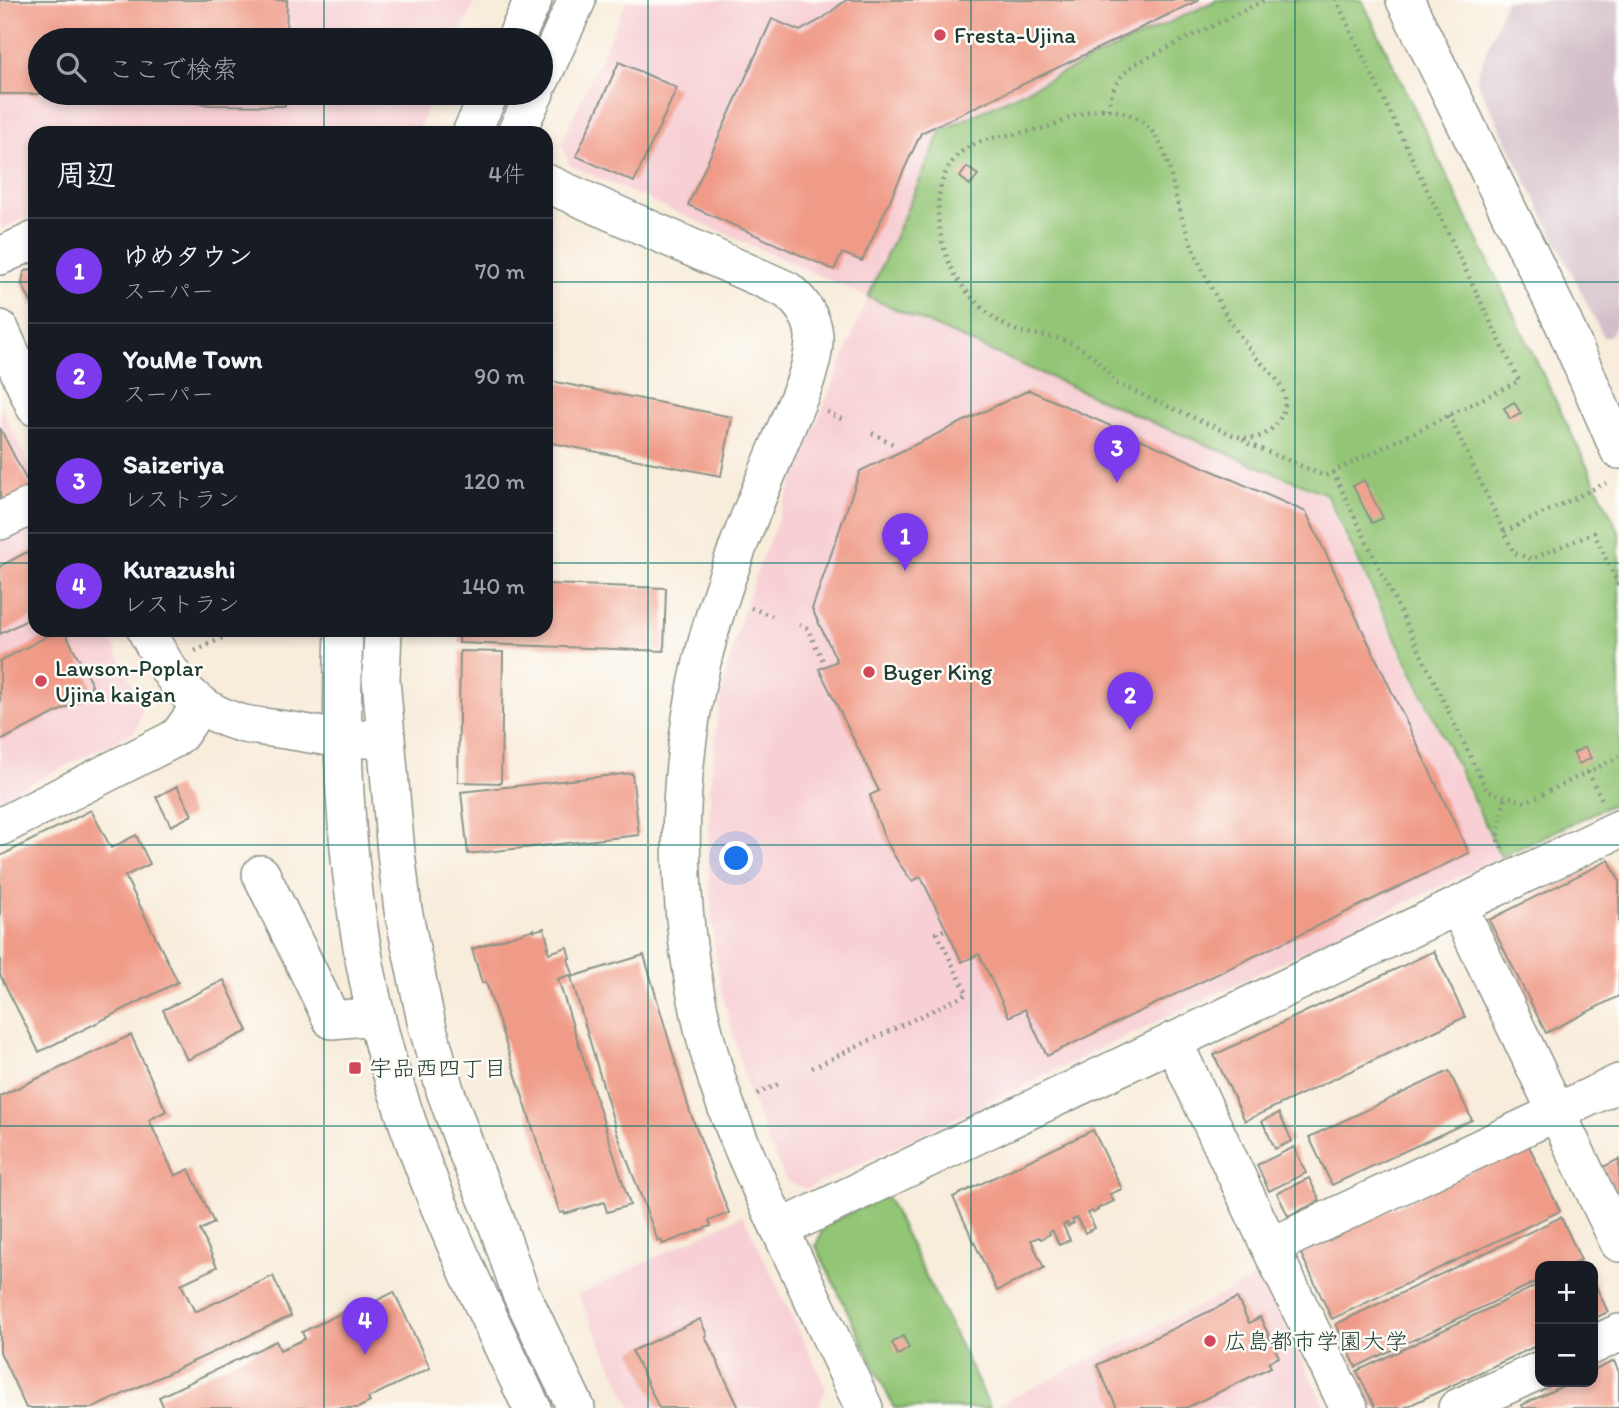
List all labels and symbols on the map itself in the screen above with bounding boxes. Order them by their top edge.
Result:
place label: Fresta-Ujina [954,21,1076,49]
marker: Fresta-Ujina [932,27,948,43]
pin: 3 [1094,425,1140,483]
pin: 1 [882,513,928,571]
place label: Lawson-Poplar Ujina kaigan [55,654,203,708]
place label: Buger King [883,658,992,686]
marker: Buger King [861,664,877,680]
pin: 2 [1107,672,1153,730]
marker: Lawson-Poplar Ujina kaigan [33,673,49,689]
your location [719,841,753,875]
place label: 宇品西四丁目 [369,1054,507,1082]
marker: 宇品西四丁目 [347,1060,363,1076]
pin: 4 [342,1297,388,1355]
place label: 広島都市学園大学 [1224,1327,1408,1355]
marker: 広島都市学園大学 [1202,1333,1218,1349]

